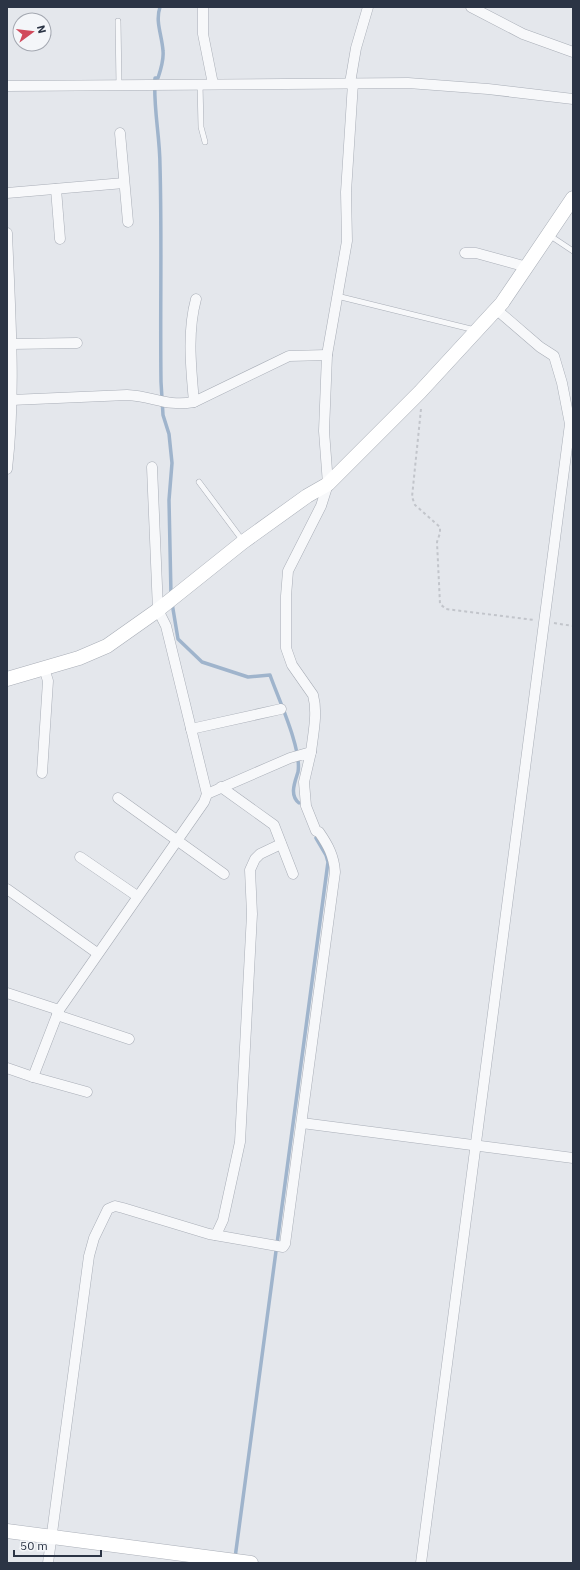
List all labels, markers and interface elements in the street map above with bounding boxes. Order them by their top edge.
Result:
north arrow [12,12,52,52]
text: N [34,24,49,35]
scale bar [14,1532,101,1558]
text: 50 m [20,1538,48,1553]

